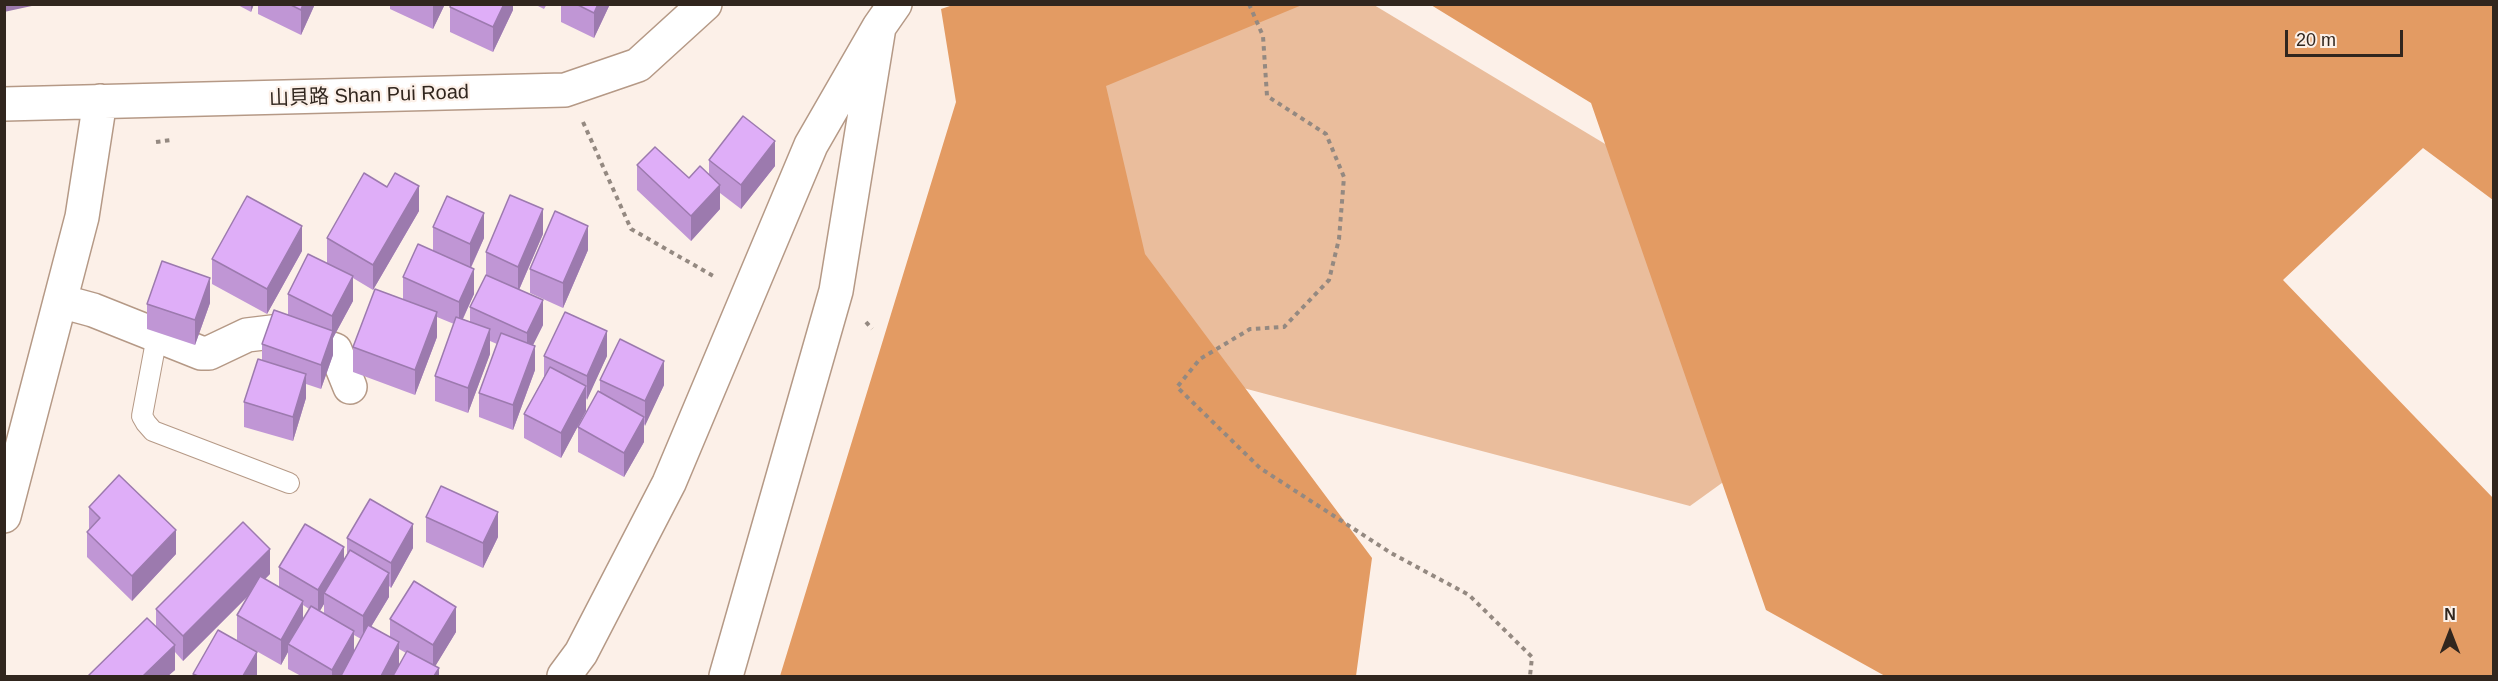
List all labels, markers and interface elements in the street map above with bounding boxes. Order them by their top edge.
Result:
scale bar [2288,18,2406,56]
text: 20 m [2296,30,2336,50]
street label: 山貝路 Shan Pui Road [269,81,469,111]
north arrow [2420,603,2480,663]
text: N [2444,606,2456,623]

